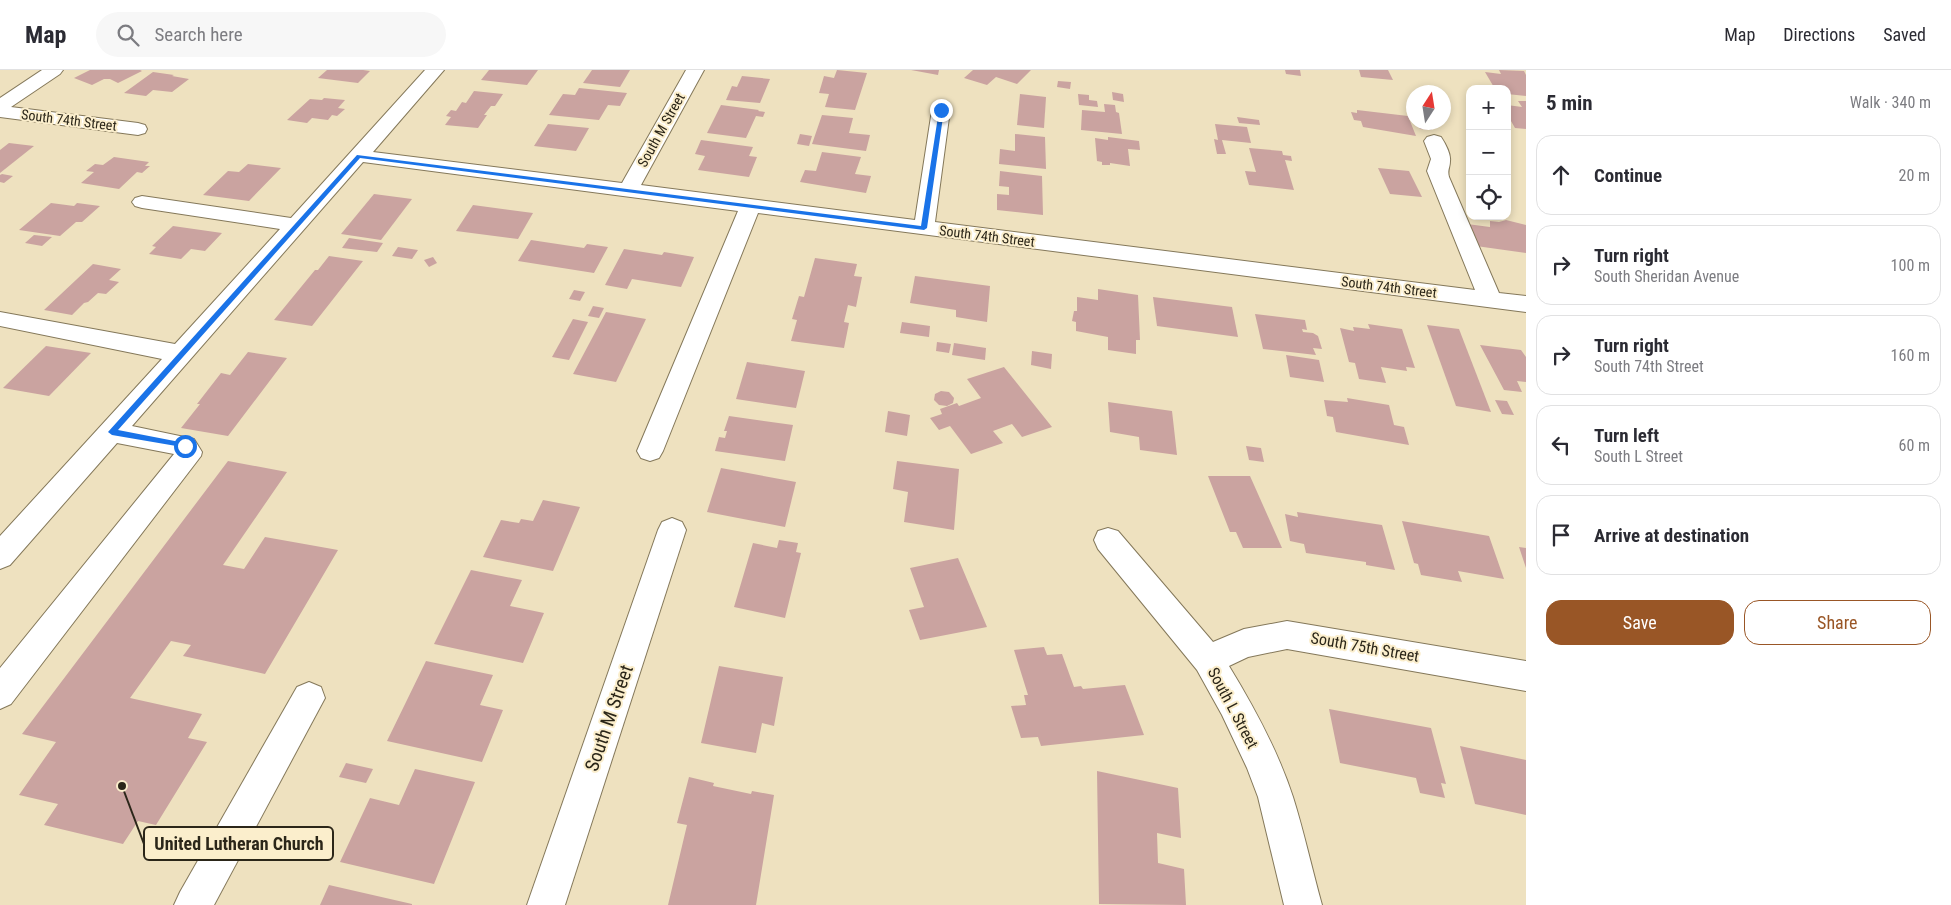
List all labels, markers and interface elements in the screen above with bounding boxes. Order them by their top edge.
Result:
search box [96,12,446,57]
text: Map [25,21,66,49]
icon: search [114,21,142,49]
text: Search here [154,23,243,46]
text: Map [1724,24,1755,45]
text: Directions [1783,24,1855,45]
text: Saved [1883,24,1926,45]
north arrow [1406,85,1451,130]
map controls [1466,85,1511,220]
button: + [1466,85,1511,130]
street label: South M Street [634,90,688,170]
text: 5 min [1546,91,1593,115]
text: Walk · 340 m [1850,93,1931,112]
route end [930,99,953,122]
street label: South 74th Street [20,106,118,134]
button: − [1466,130,1511,175]
icon: ahead [1547,161,1575,189]
text: Continue [1594,164,1662,187]
text: 20 m [1898,166,1930,185]
button: locate [1466,175,1511,220]
street label: South 74th Street [938,222,1036,250]
text: Turn right [1594,244,1669,267]
icon: right [1547,251,1575,279]
text: 100 m [1891,256,1930,275]
text: South Sheridan Avenue [1594,267,1739,286]
street label: South 74th Street [1340,273,1438,301]
text: Turn right [1594,334,1669,357]
icon: right [1547,341,1575,369]
text: 160 m [1891,346,1930,365]
text: South 74th Street [1594,357,1704,376]
text: Turn left [1594,424,1659,447]
icon: left [1547,431,1575,459]
route start [174,435,197,458]
text: 60 m [1898,436,1930,455]
text: South L Street [1594,447,1683,466]
icon: arrive [1547,521,1575,549]
text: Arrive at destination [1594,524,1749,547]
button: Save [1546,600,1734,645]
button: Share [1744,600,1931,645]
street label: South 75th Street [1309,628,1421,666]
street label: South M Street [580,662,638,774]
street label: South L Street [1204,664,1262,752]
callout: United Lutheran Church [144,827,333,860]
text: United Lutheran Church [154,833,324,854]

